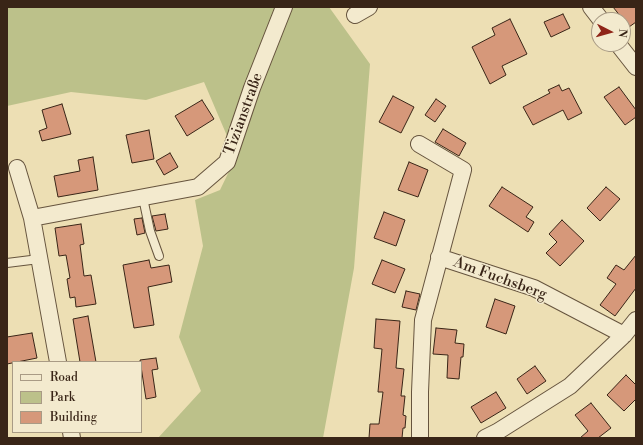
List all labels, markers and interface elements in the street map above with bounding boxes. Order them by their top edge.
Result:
north arrow [591,12,631,52]
text: N [615,28,629,38]
street label: Tizianstraße [221,70,267,158]
street label: Am Fuchsberg [451,254,549,304]
legend [12,361,142,433]
text: Road [50,370,78,385]
text: Park [50,390,75,405]
text: Building [50,410,97,425]

